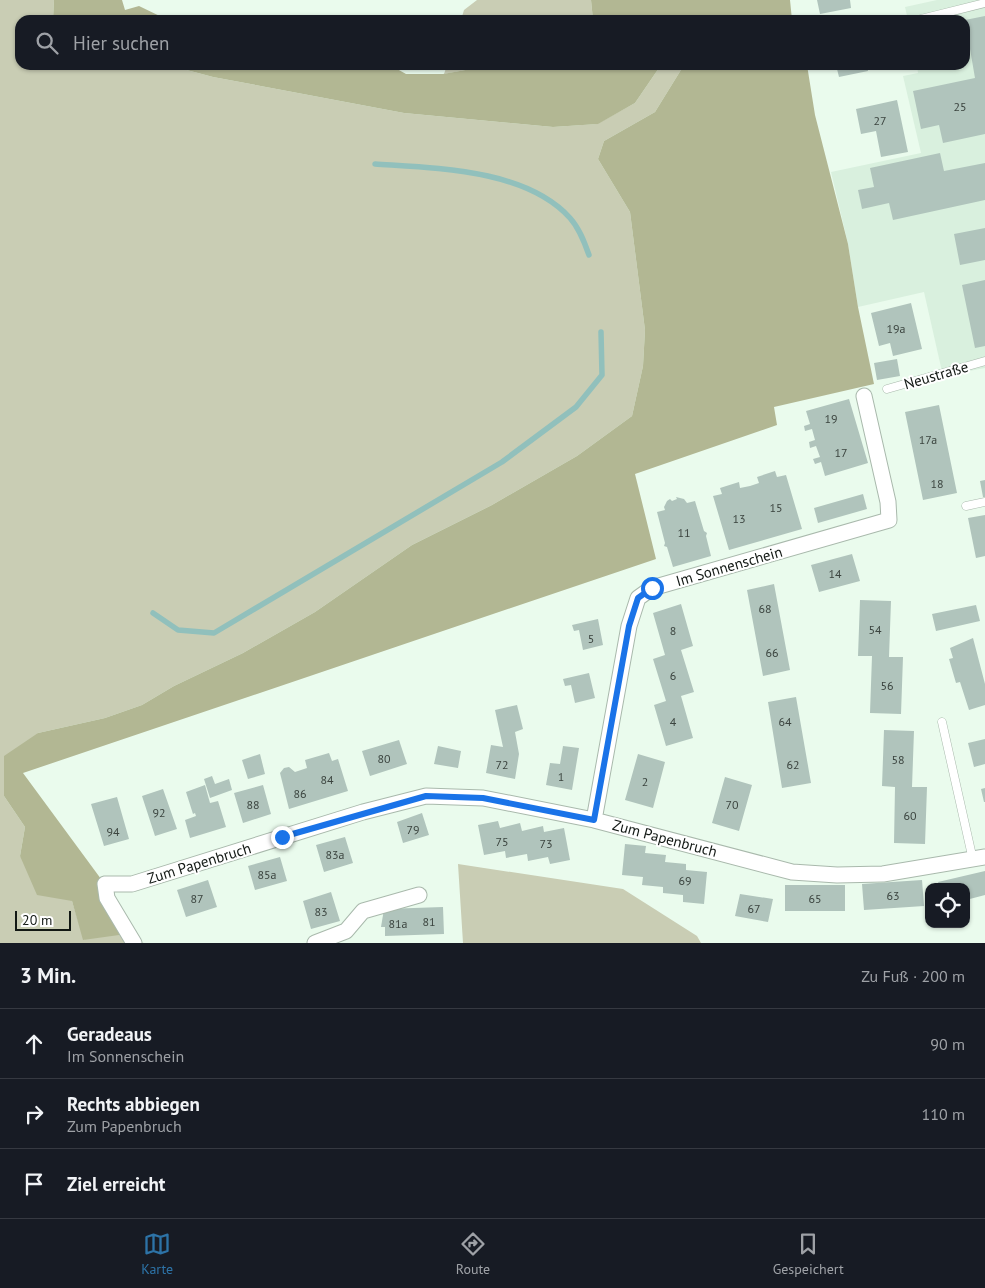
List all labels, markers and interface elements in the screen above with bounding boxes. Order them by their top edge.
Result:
search box [15,15,970,70]
icon: search [33,29,61,57]
text: Hier suchen [73,31,169,55]
house number: 25 [953,99,967,114]
house number: 27 [873,113,887,128]
house number: 19a [886,321,906,336]
street label: Neustraße [902,357,970,393]
house number: 19 [824,411,838,426]
house number: 17a [919,432,937,447]
house number: 17 [834,445,848,460]
house number: 18 [930,476,944,491]
house number: 15 [769,500,783,515]
house number: 13 [732,511,746,526]
house number: 11 [677,525,691,540]
street label: Im Sonnenschein [674,542,784,590]
house number: 14 [828,566,842,581]
route start [641,577,664,600]
house number: 68 [758,601,772,616]
house number: 54 [868,622,882,637]
house number: 8 [670,623,676,638]
house number: 5 [588,631,594,646]
house number: 66 [765,645,779,660]
house number: 6 [670,668,676,683]
house number: 56 [880,678,894,693]
house number: 4 [670,714,677,729]
house number: 64 [778,714,792,729]
house number: 80 [377,751,391,766]
house number: 58 [891,752,905,767]
house number: 72 [495,757,509,772]
house number: 62 [786,757,800,772]
house number: 1 [558,769,564,784]
house number: 84 [320,772,334,787]
house number: 2 [642,774,648,789]
house number: 86 [293,786,307,801]
house number: 88 [246,797,260,812]
house number: 70 [725,797,739,812]
house number: 92 [152,805,166,820]
house number: 60 [903,808,917,823]
street label: Zum Papenbruch [611,815,719,861]
house number: 79 [406,822,420,837]
house number: 94 [106,824,120,839]
route end [271,826,294,849]
house number: 75 [495,834,509,849]
house number: 73 [539,836,553,851]
street label: Zum Papenbruch [145,838,253,888]
house number: 83a [325,847,345,862]
house number: 85a [257,867,277,882]
house number: 69 [678,873,692,888]
map controls [925,883,970,928]
button: locate [925,883,970,928]
house number: 63 [886,888,900,903]
house number: 87 [190,891,204,906]
house number: 65 [808,891,822,906]
house number: 67 [747,901,761,916]
house number: 83 [314,904,328,919]
scale bar [15,908,71,931]
text: 20 m [22,911,52,929]
house number: 81 [422,914,436,929]
house number: 81a [388,916,408,931]
text: 3 Min. [20,962,76,989]
text: Zu Fuß · 200 m [861,966,965,986]
text: Geradeaus [67,1022,152,1046]
icon: ahead [20,1030,48,1058]
text: 90 m [930,1034,965,1054]
text: Im Sonnenschein [67,1046,184,1066]
text: Rechts abbiegen [67,1092,200,1116]
icon: right [20,1100,48,1128]
text: 110 m [922,1104,965,1124]
text: Zum Papenbruch [67,1116,182,1136]
icon: arrive [20,1170,48,1198]
text: Ziel erreicht [67,1172,165,1196]
tab: Karte [141,1230,173,1278]
tab: Route [456,1230,490,1278]
tab: Gespeichert [773,1230,844,1278]

